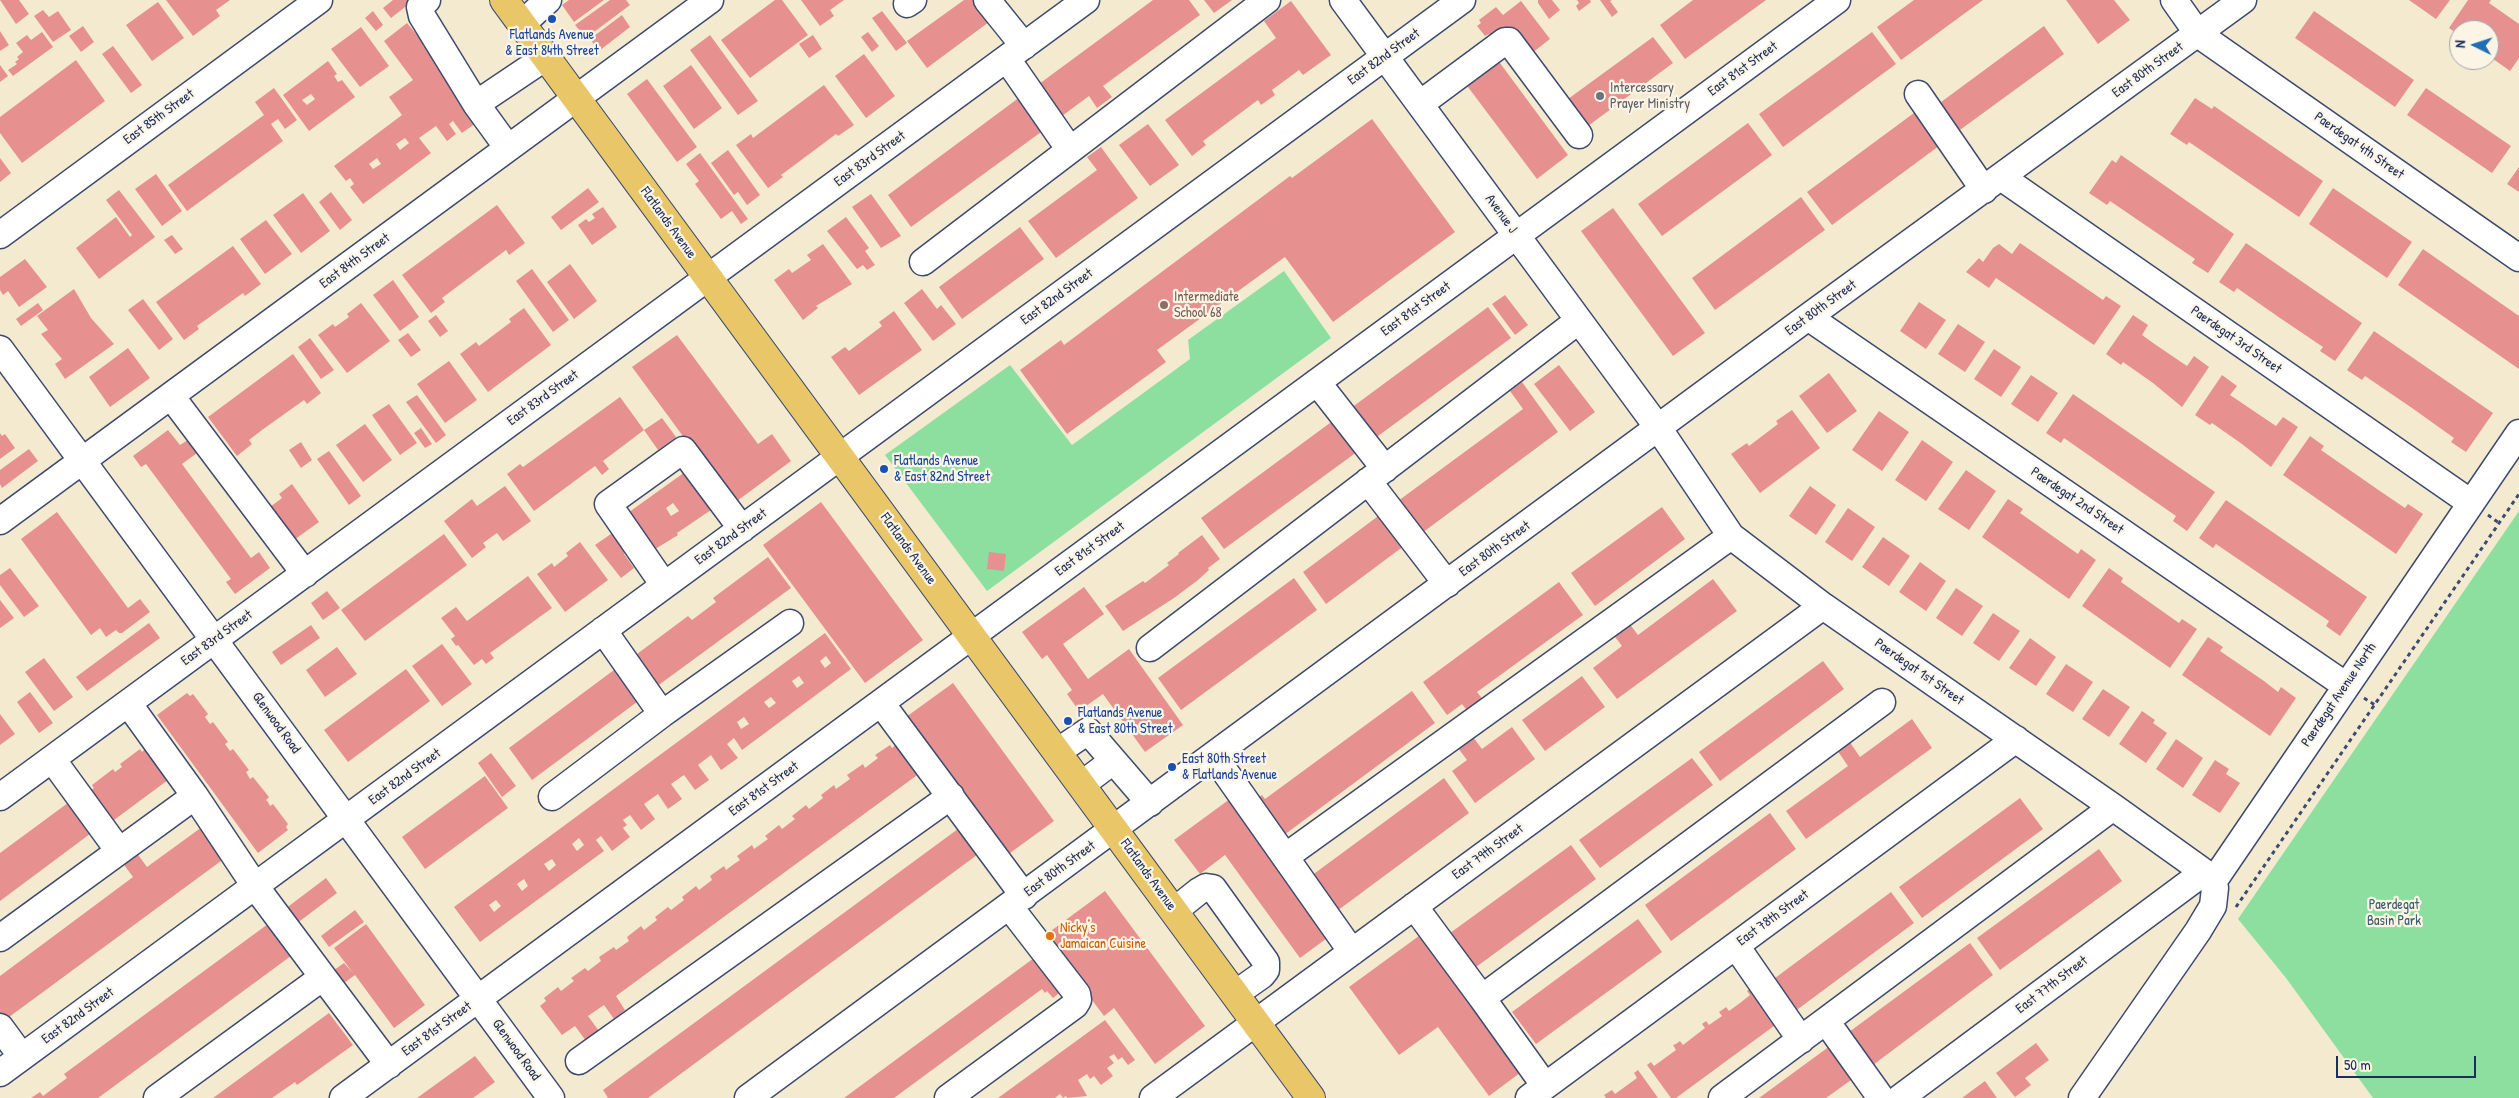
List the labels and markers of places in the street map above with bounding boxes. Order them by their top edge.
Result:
marker: Flatlands Avenue & East 84th Street [546,13,558,25]
place label: Flatlands Avenue & East 84th Street [505,27,599,59]
place label: Intercessary Prayer Ministry [1610,80,1690,112]
marker: Intercessary Prayer Ministry [1594,90,1606,102]
place label: Intermediate School 68 [1174,289,1239,322]
marker: Intermediate School 68 [1158,299,1170,311]
place label: Flatlands Avenue & East 82nd Street [894,453,990,486]
marker: Flatlands Avenue & East 82nd Street [878,463,890,475]
place label: Flatlands Avenue & East 80th Street [1078,705,1173,738]
marker: Flatlands Avenue & East 80th Street [1062,715,1074,727]
place label: East 80th Street & Flatlands Avenue [1182,751,1277,784]
marker: East 80th Street & Flatlands Avenue [1166,761,1178,773]
place label: Nicky's Jamaican Cuisine [1060,920,1146,952]
marker: Nicky's Jamaican Cuisine [1044,930,1056,942]

